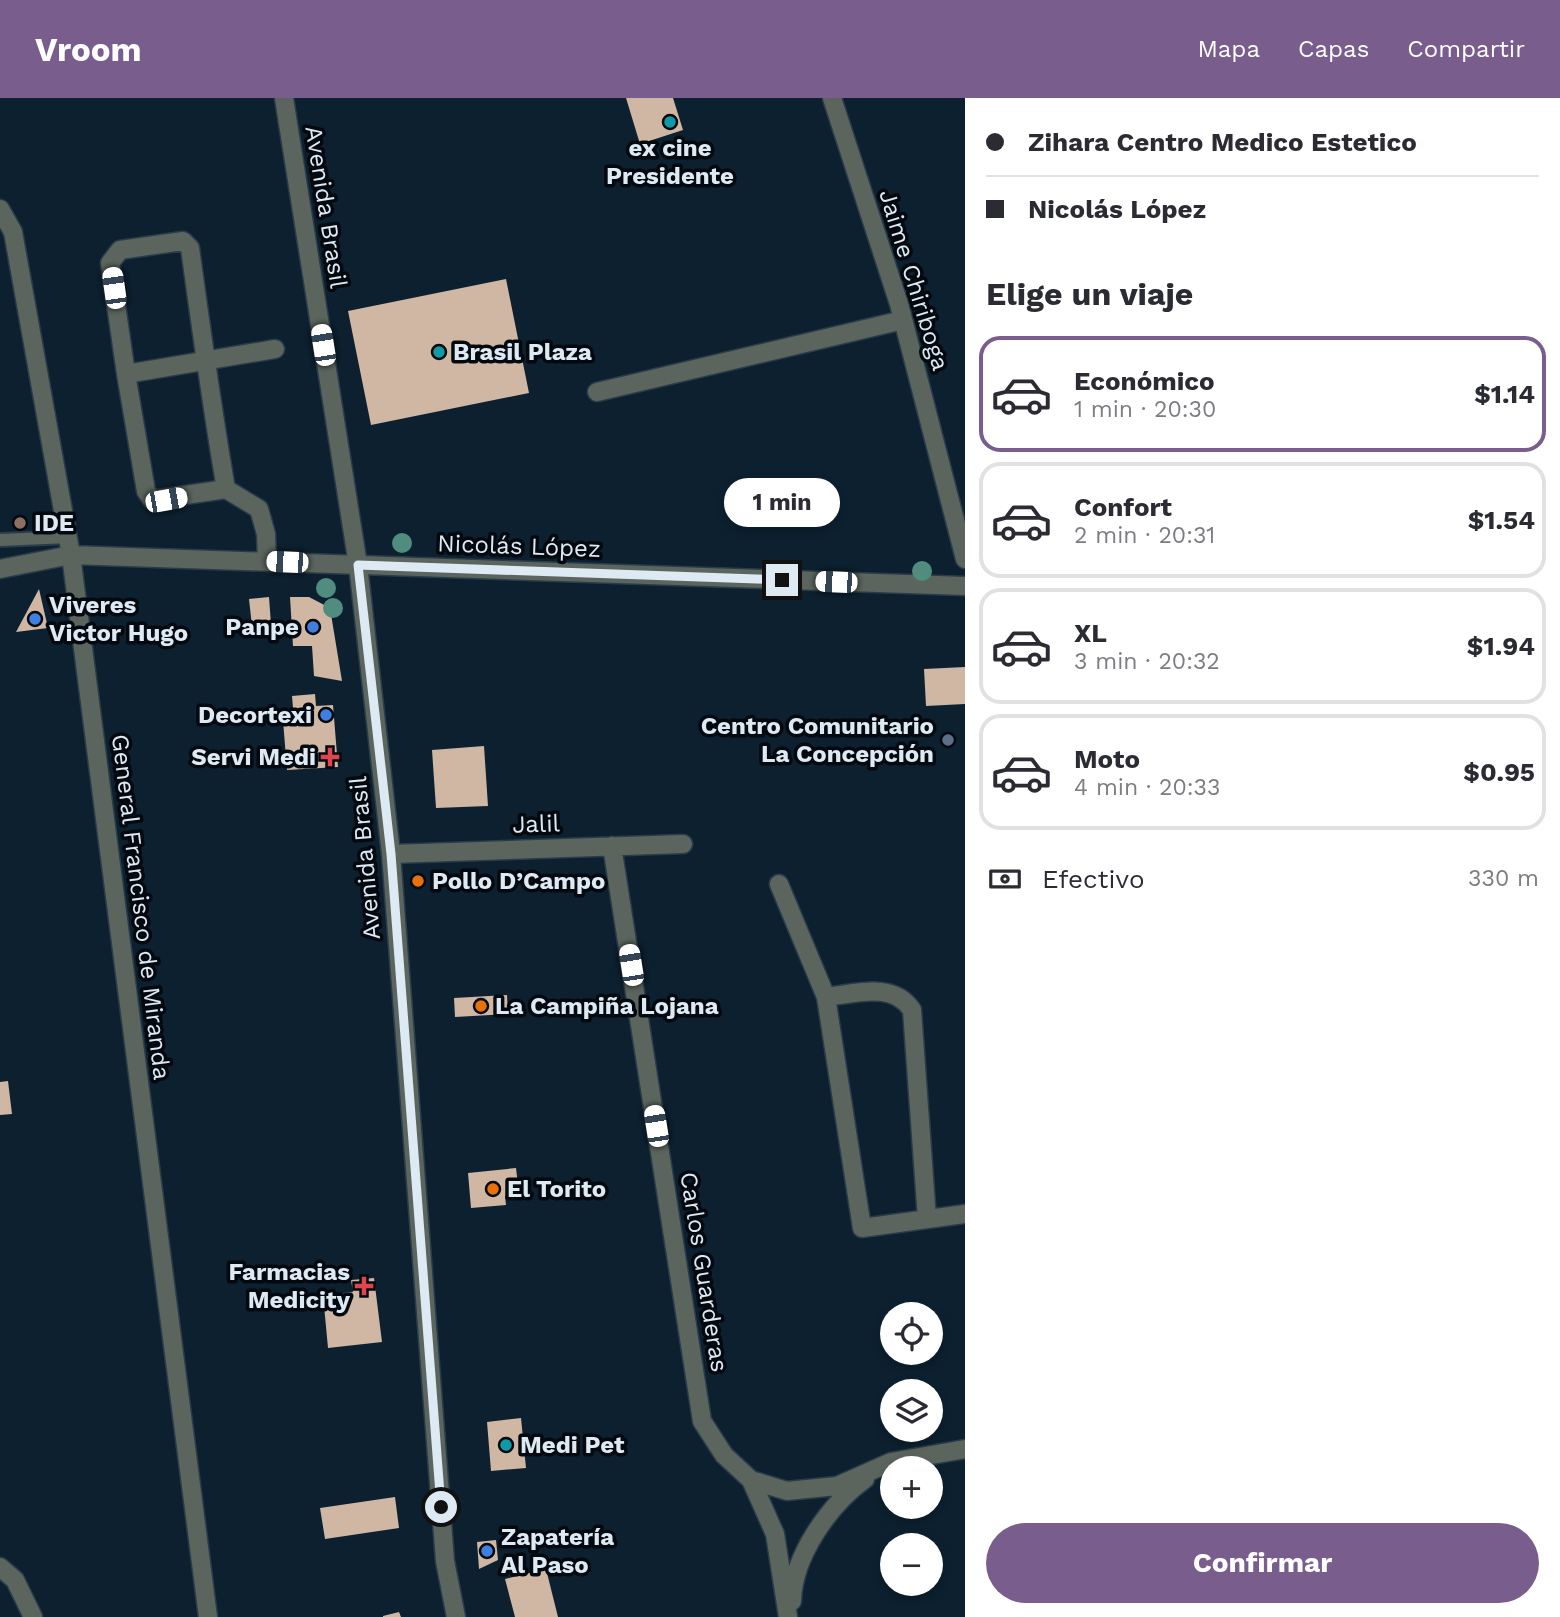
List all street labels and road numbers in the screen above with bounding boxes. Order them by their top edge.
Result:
street label: Avenida Brasil [299,124,353,291]
street label: Jaime Chiriboga [873,186,955,374]
street label: Nicolás López [437,529,601,563]
street label: General Francisco de Miranda [106,732,176,1082]
street label: Avenida Brasil [344,774,386,941]
street label: Jalil [512,809,561,839]
street label: Carlos Guarderas [674,1170,734,1374]

